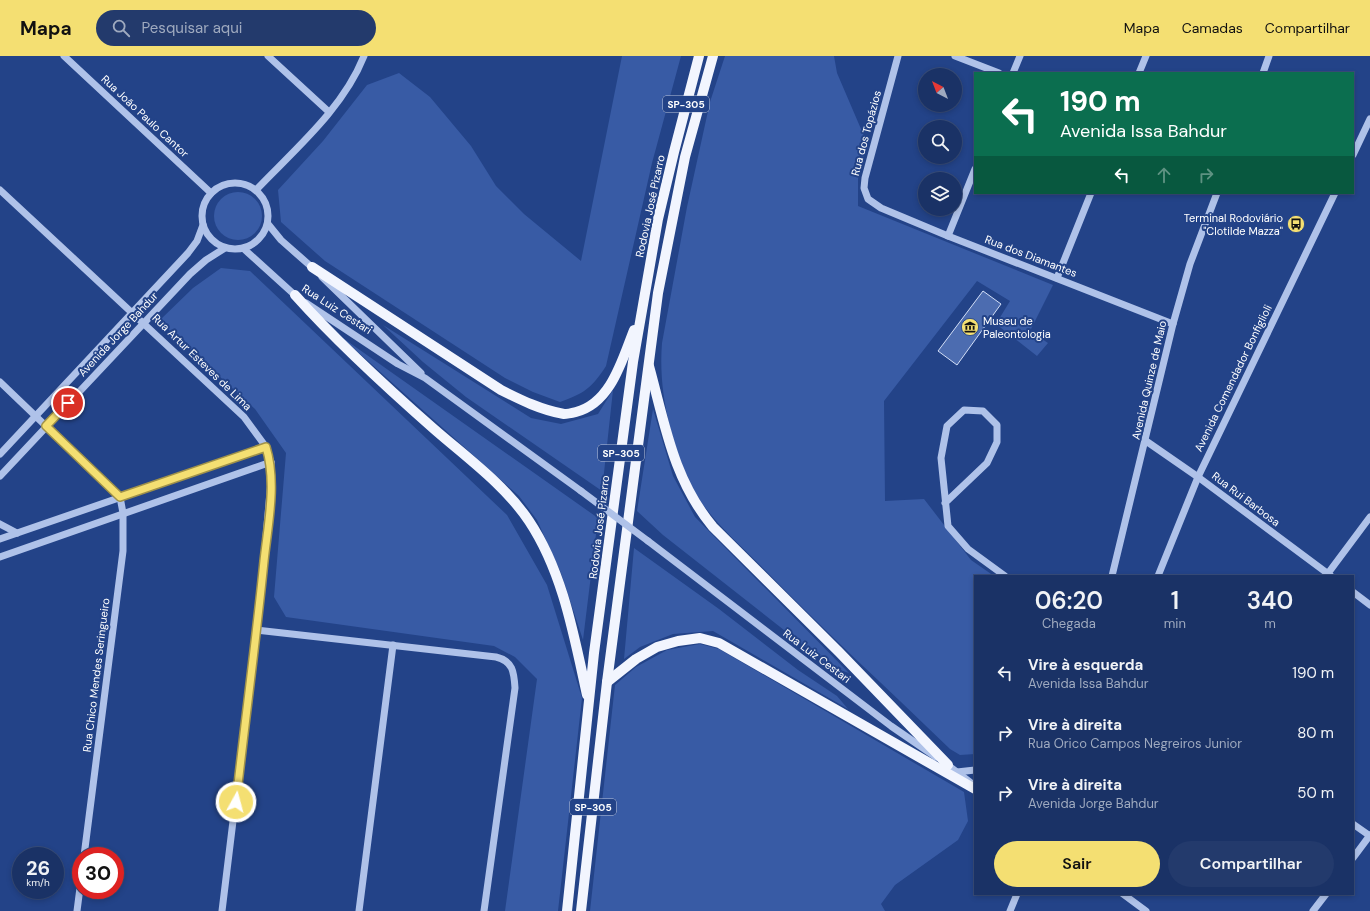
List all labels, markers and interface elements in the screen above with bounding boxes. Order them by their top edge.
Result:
search box [96,10,376,46]
text: Mapa [20,16,72,41]
icon: search [110,17,132,39]
text: Pesquisar aqui [142,18,242,38]
text: Mapa [1124,19,1160,37]
text: Camadas [1182,19,1243,37]
text: Compartilhar [1265,19,1350,37]
north arrow [918,68,962,112]
map controls [918,68,962,216]
street label: Rua João Paulo Cantor [98,72,192,160]
text: 190 m [1060,83,1141,120]
icon: left [994,88,1046,140]
street label: Rua dos Topázios [848,89,884,177]
road number: SP-305 [663,96,709,112]
text: Avenida Issa Bahdur [1060,119,1227,143]
button: search [918,120,962,164]
street label: Rodovia José Pizarro [632,153,668,259]
icon: left [1111,164,1133,186]
icon: ahead [1153,164,1175,186]
icon: right [1195,164,1217,186]
button: layers [918,172,962,216]
place label: Terminal Rodoviário "Clotilde Mazza" [1184,211,1283,238]
bus stop icon: Terminal Rodoviário "Clotilde Mazza" [1286,214,1306,234]
street label: Rua dos Diamantes [983,232,1079,280]
street label: Rua Luiz Cestari [299,281,375,337]
street label: Avenida Jorge Bahdur [75,289,161,379]
street label: Avenida Comendador Bonfiglioli [1191,302,1275,454]
street label: Rua Artur Esteves de Lima [149,311,255,413]
place label: Museu de Paleontologia [983,314,1051,341]
museum icon: Museu de Paleontologia [960,317,980,337]
street label: Avenida Quinze de Maio [1128,319,1170,441]
pin [51,386,85,420]
icon: arrive [57,392,79,414]
road number: SP-305 [598,445,644,461]
street label: Rua Rui Barbosa [1209,469,1283,529]
street label: Rodovia José Pizarro [586,474,612,580]
text: 06:20 [1035,585,1103,616]
text: 1 [1171,585,1179,616]
text: 340 [1247,585,1293,616]
street label: Rua Chico Mendes Seringueiro [80,597,112,753]
text: Chegada [1042,615,1096,632]
text: min [1164,615,1186,632]
text: m [1264,615,1276,632]
street label: Rua Luiz Cestari [780,626,854,686]
text: Vire à esquerda [1028,655,1143,675]
icon: left [994,662,1016,684]
text: 190 m [1292,663,1334,683]
text: Avenida Issa Bahdur [1028,675,1149,692]
text: Vire à direita [1028,715,1122,735]
icon: right [994,722,1016,744]
text: 80 m [1297,723,1334,743]
text: Rua Orico Campos Negreiros Junior [1028,735,1242,752]
text: Vire à direita [1028,775,1122,795]
position arrow [215,781,257,823]
icon: right [994,782,1016,804]
text: 50 m [1297,783,1334,803]
text: Avenida Jorge Bahdur [1028,795,1159,812]
road number: SP-305 [570,799,616,815]
button: Sair [994,841,1160,887]
button: Compartilhar [1168,841,1334,887]
speed limit sign: 30 [72,847,124,899]
text: 26 [26,855,50,881]
text: km/h [26,876,50,889]

